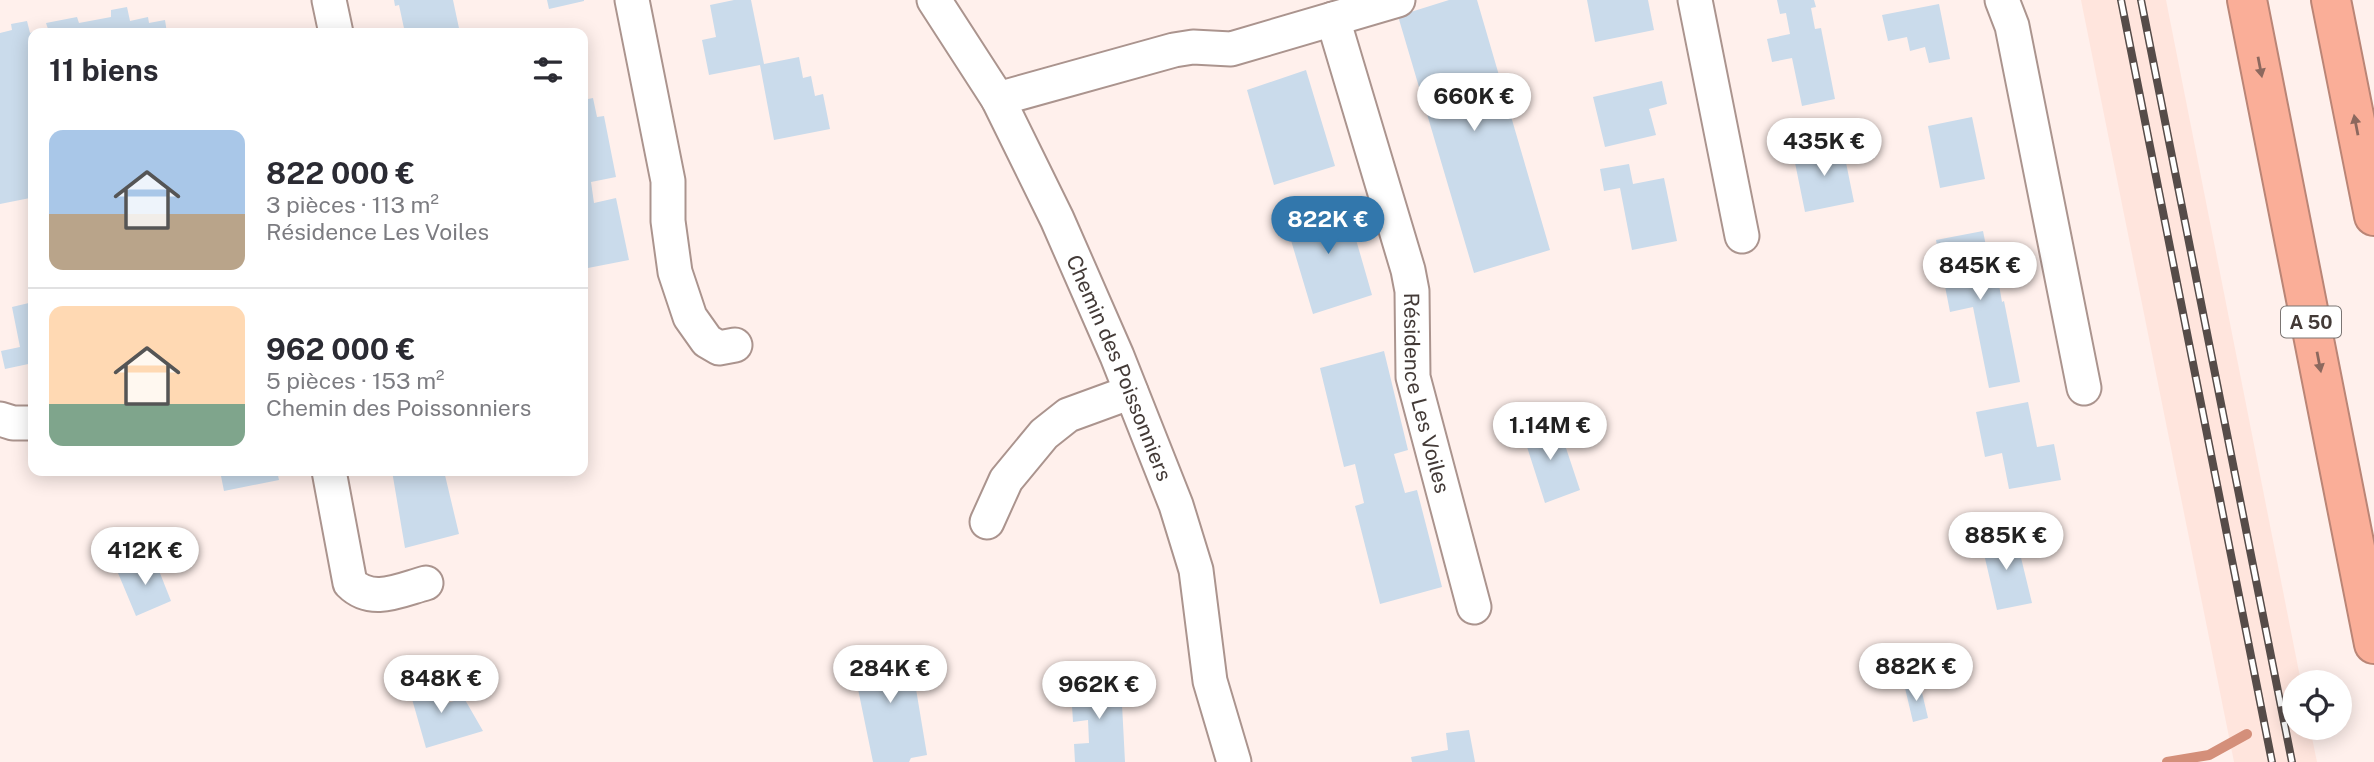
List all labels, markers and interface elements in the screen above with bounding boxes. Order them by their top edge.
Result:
icon: filters [529,51,567,89]
text: 11 biens [49,52,158,88]
one-way arrow [2255,56,2266,78]
pin: 660K € [1417,74,1531,133]
text: 660K € [1433,82,1515,109]
one-way arrow [2350,114,2361,136]
pin: 435K € [1767,118,1881,178]
text: 435K € [1783,127,1865,154]
text: 822 000 € [266,155,415,191]
icon: home [105,158,189,242]
text: 3 pièces · 113 m² [266,191,439,218]
pin: 822K € [1271,196,1385,256]
text: 822K € [1287,205,1369,232]
text: Résidence Les Voiles [266,218,489,245]
pin: 845K € [1923,243,2037,302]
street label: Chemin des Poissonniers [1062,251,1178,484]
text: 845K € [1939,251,2021,278]
street label: Résidence Les Voiles [1400,293,1456,496]
road number: A 50 [2281,306,2341,338]
text: 962 000 € [266,331,415,367]
icon: home [105,334,189,418]
one-way arrow [2314,351,2325,373]
text: 5 pièces · 153 m² [266,367,445,394]
text: Chemin des Poissonniers [266,394,531,421]
pin: 1.14M € [1485,402,1615,462]
text: 1.14M € [1509,411,1591,438]
pin: 885K € [1949,512,2063,572]
text: 885K € [1965,521,2047,548]
pin: 412K € [88,528,202,587]
text: 412K € [107,536,183,563]
pin: 882K € [1859,644,1973,703]
pin: 284K € [833,646,947,705]
text: 882K € [1875,652,1957,679]
text: 284K € [849,654,931,681]
pin: 848K € [384,656,498,715]
pin: 962K € [1042,662,1156,721]
text: 848K € [400,664,482,691]
text: 962K € [1058,670,1140,697]
map controls [2282,670,2352,740]
button: locate [2282,670,2352,740]

